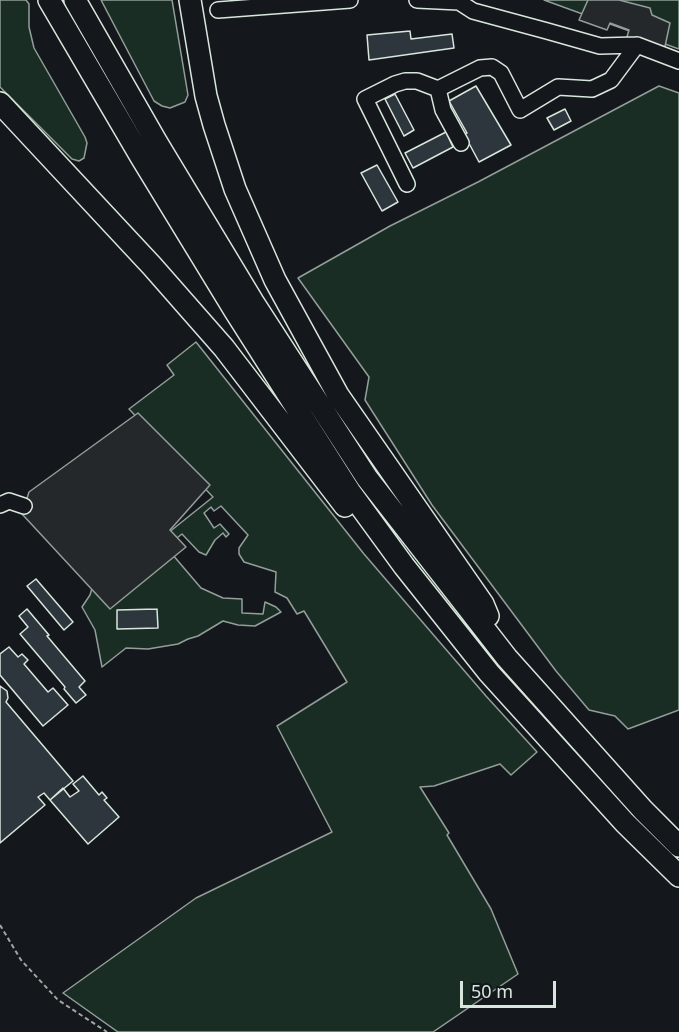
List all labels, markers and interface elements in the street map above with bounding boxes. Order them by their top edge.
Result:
scale bar [463,969,559,1007]
text: 50 m [471,979,513,1003]

